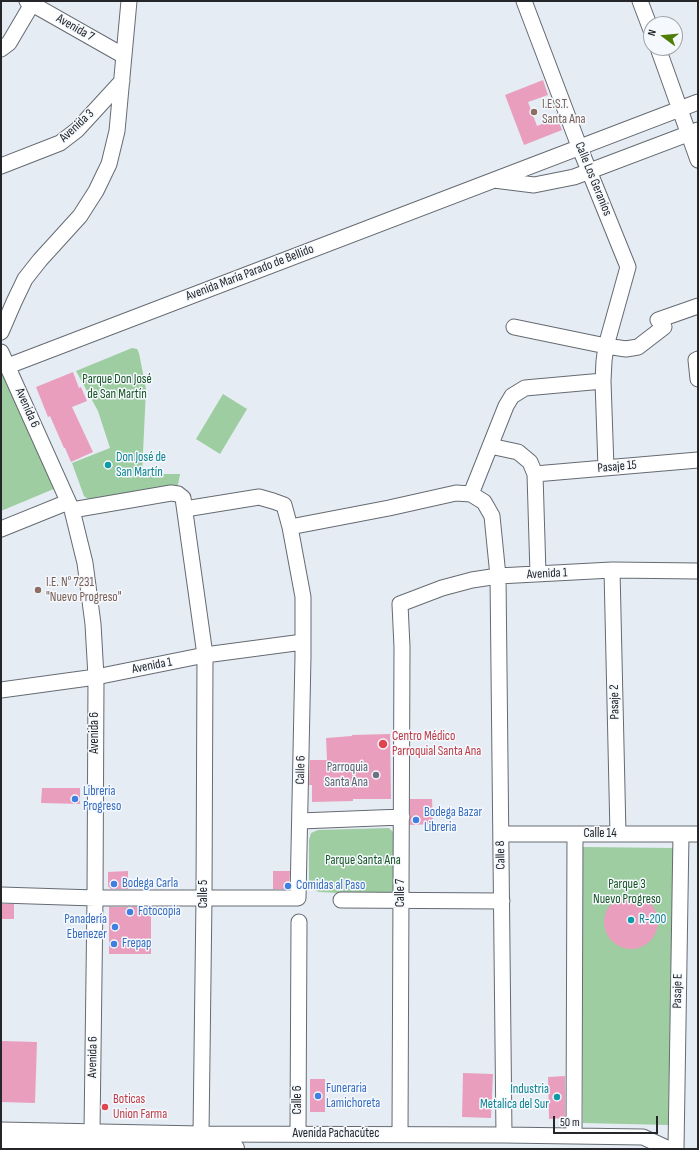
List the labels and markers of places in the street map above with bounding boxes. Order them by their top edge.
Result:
place label: I.E.S.T. Santa Ana [542,97,586,128]
marker: I.E.S.T. Santa Ana [529,107,539,117]
place label: Don José de San Martín [116,450,166,481]
marker: Don José de San Martín [103,460,113,470]
place label: I.E. N° 7231 "Nuevo Progreso" [46,575,122,606]
marker: I.E. N° 7231 "Nuevo Progreso" [33,585,43,595]
place label: Centro Médico Parroquial Santa Ana [392,729,481,760]
marker: Centro Médico Parroquial Santa Ana [377,738,389,750]
place label: Parroquia Santa Ana [324,760,368,791]
marker: Parroquia Santa Ana [371,770,381,780]
place label: Libreria Progreso [83,784,121,815]
marker: Libreria Progreso [70,794,80,804]
place label: Bodega Bazar Libreria [424,805,482,836]
marker: Bodega Bazar Libreria [411,815,421,825]
place label: Bodega Carla [122,876,178,892]
place label: Comidas al Paso [296,878,365,894]
marker: Bodega Carla [109,879,119,889]
marker: Comidas al Paso [283,881,293,891]
place label: Fotocopia [138,904,181,920]
marker: Fotocopia [125,907,135,917]
place label: Panadería Ebenezer [64,912,107,943]
place label: R-200 [639,912,666,928]
marker: R-200 [626,915,636,925]
marker: Panadería Ebenezer [110,922,120,932]
place label: Frepap [122,936,151,952]
marker: Frepap [109,939,119,949]
place label: Funeraria Lamichoreta [326,1081,380,1112]
place label: Industria Metalica del Sur [480,1082,549,1113]
marker: Funeraria Lamichoreta [313,1091,323,1101]
place label: Boticas Union Farma [113,1092,167,1123]
marker: Industria Metalica del Sur [552,1092,562,1102]
marker: Boticas Union Farma [100,1102,110,1112]

